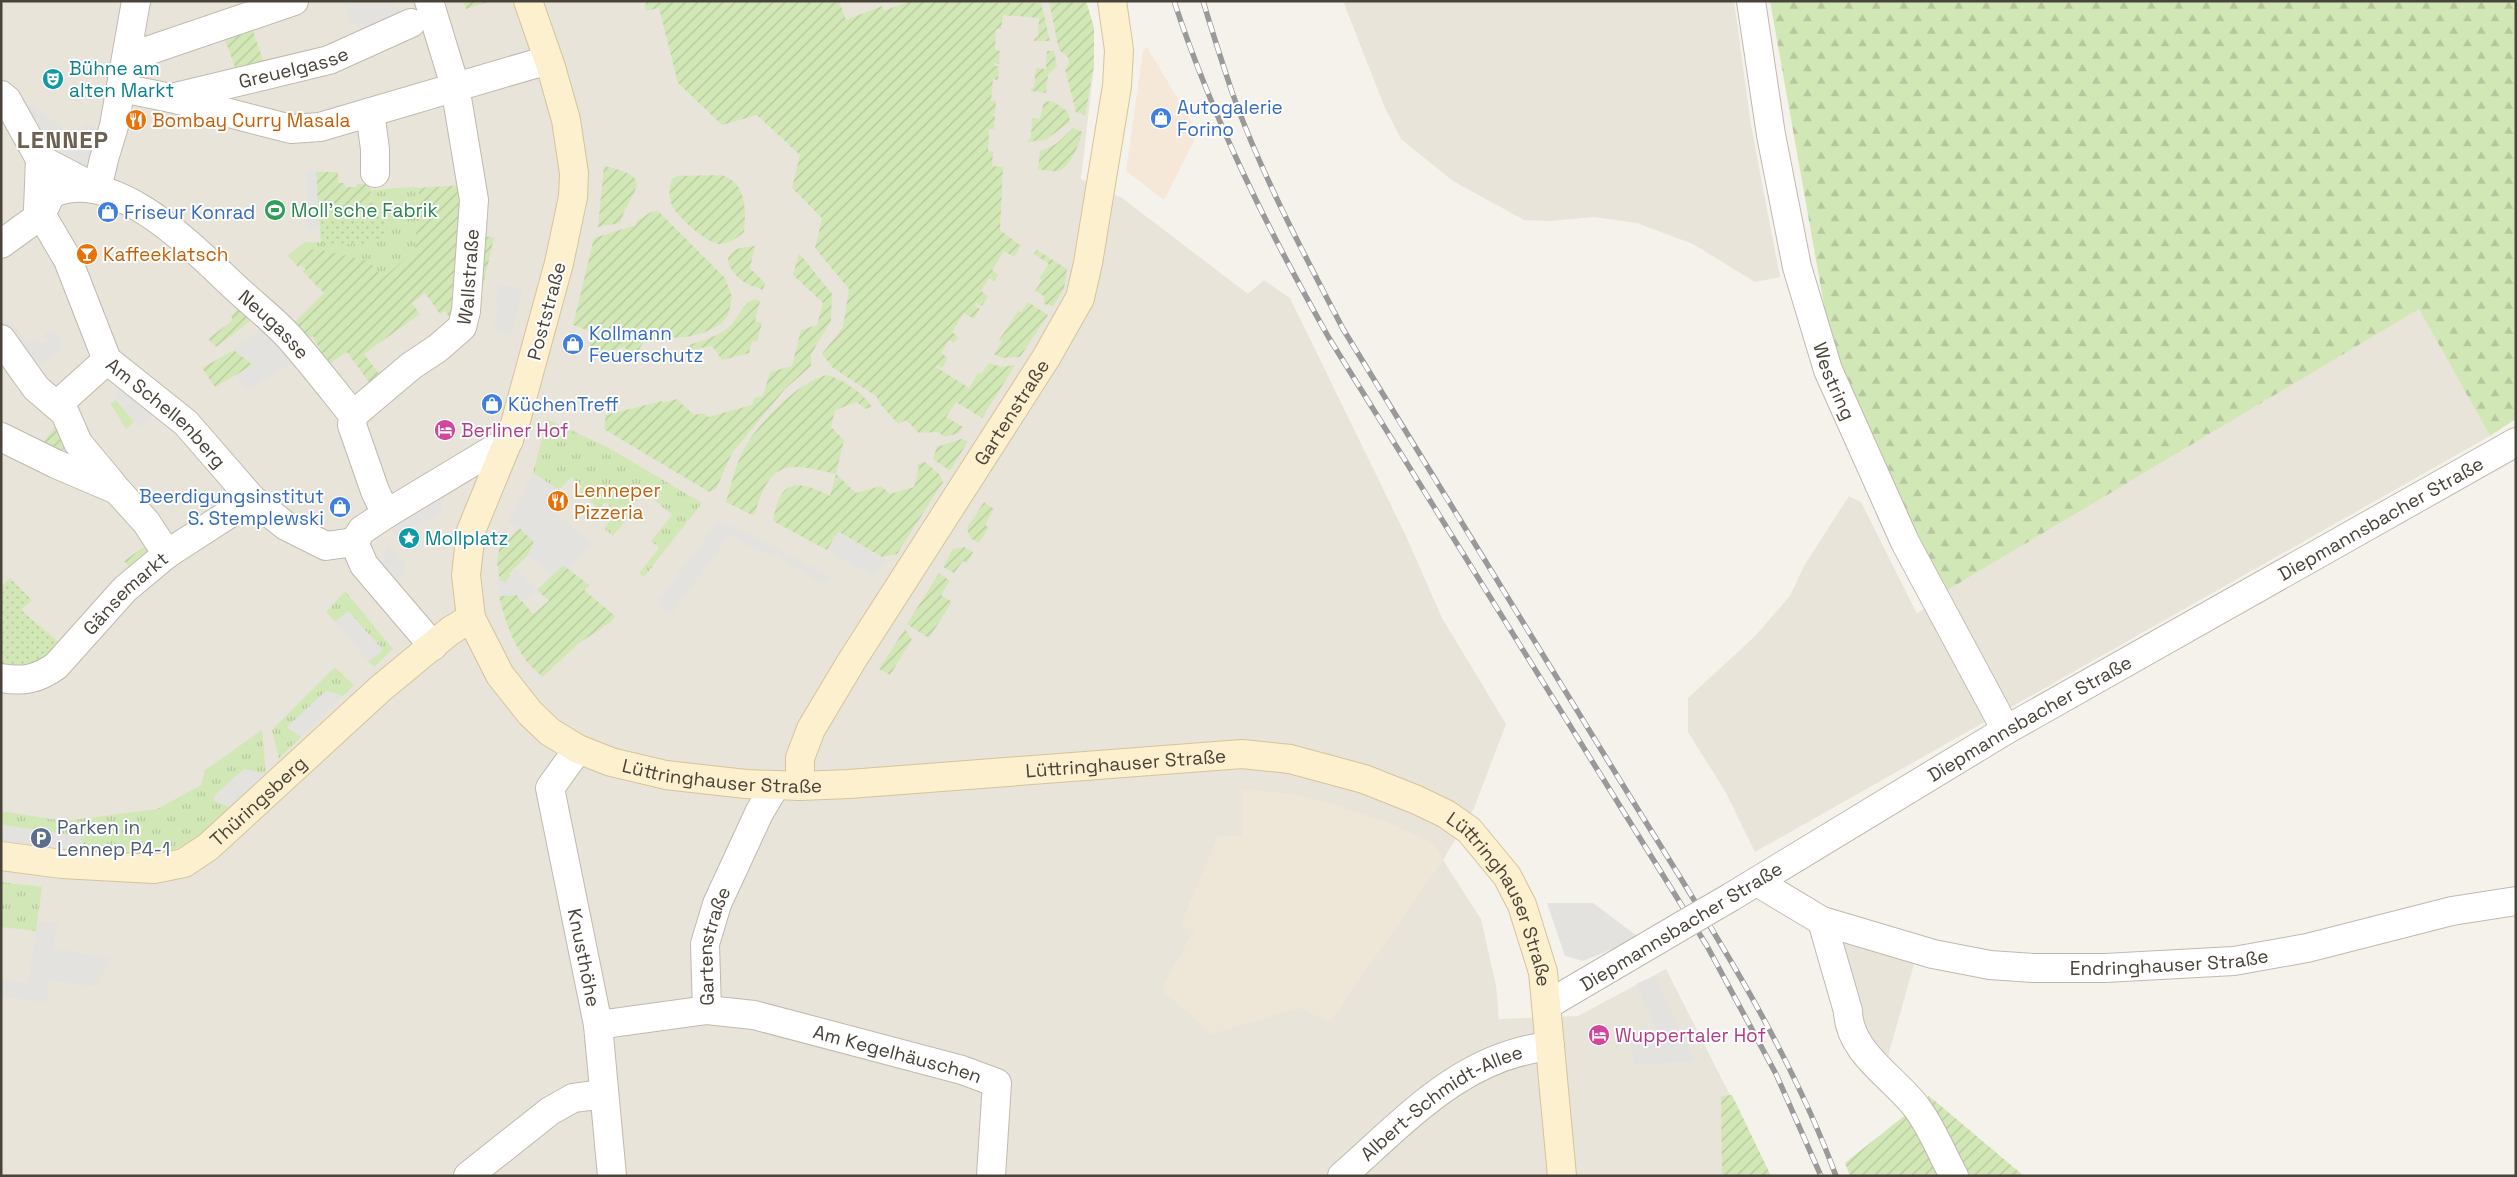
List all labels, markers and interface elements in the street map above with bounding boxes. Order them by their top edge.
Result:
street label: Greuelgasse [236,41,352,94]
place label: Bühne am alten Markt [69,56,174,103]
theatre icon: Bühne am alten Markt [41,67,65,91]
place label: Autogalerie Forino [1177,95,1283,142]
shop icon: Autogalerie Forino [1149,106,1173,130]
restaurant icon: Bombay Curry Masala [124,108,148,132]
place label: Bombay Curry Masala [152,108,351,133]
district label: LENNEP [17,124,109,155]
sports icon: Moll'sche Fabrik [263,198,287,222]
place label: Moll'sche Fabrik [291,198,438,223]
shop icon: Friseur Konrad [96,200,120,224]
place label: Friseur Konrad [124,200,255,225]
street label: Wallstraße [451,228,485,328]
bar icon: Kaffeeklatsch [75,242,99,266]
place label: Kaffeeklatsch [103,242,228,267]
street label: Poststraße [521,259,572,363]
street label: Neugasse [233,284,315,365]
place label: Kollmann Feuerschutz [589,321,703,368]
shop icon: Kollmann Feuerschutz [561,332,585,356]
street label: Westring [1807,339,1861,424]
street label: Am Schellenberg [101,352,231,473]
street label: Gartenstraße [968,354,1055,470]
shop icon: KüchenTreff [480,392,504,416]
place label: KüchenTreff [508,392,619,417]
hotel icon: Berliner Hof [433,418,457,442]
place label: Berliner Hof [461,418,568,443]
street label: Diepmannsbacher Straße [2274,451,2488,587]
place label: Lenneper Pizzeria [574,478,661,525]
place label: Beerdigungsinstitut S. Stemplewski [139,484,324,531]
restaurant icon: Lenneper Pizzeria [546,489,570,513]
shop icon: Beerdigungsinstitut S. Stemplewski [328,495,352,519]
place icon: Mollplatz [397,526,421,550]
place label: Mollplatz [425,526,508,551]
street label: Gänsemarkt [78,546,174,640]
street label: Diepmannsbacher Straße [1923,650,2136,788]
street label: Lüttringhauser Straße [1024,743,1227,783]
street label: Thüringsberg [205,751,312,852]
street label: Lüttringhauser Straße [620,753,823,799]
street label: Lüttringhauser Straße [1442,806,1556,987]
place label: Parken in Lennep P4-1 [57,815,170,862]
parking icon: Parken in Lennep P4-1 [29,826,53,850]
street label: Diepmannsbacher Straße [1575,856,1787,997]
street label: Gartenstraße [693,883,736,1006]
street label: Knusthöhe [562,906,606,1009]
street label: Endringhauser Straße [2070,943,2270,981]
street label: Am Kegelhäuschen [810,1019,985,1089]
hotel icon: Wuppertaler Hof [1587,1023,1611,1047]
place label: Wuppertaler Hof [1615,1023,1766,1048]
street label: Albert-Schmidt-Allee [1355,1040,1526,1166]

